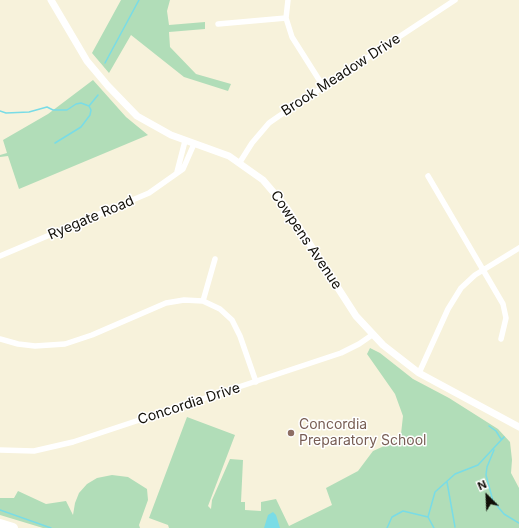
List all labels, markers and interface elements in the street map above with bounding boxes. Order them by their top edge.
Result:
street label: Brook Meadow Drive [278,30,404,120]
street label: Cowpens Avenue [267,187,345,293]
street label: Ryegate Road [46,192,136,244]
street label: Concordia Drive [136,380,242,428]
place label: Concordia Preparatory School [299,417,426,450]
marker: Concordia Preparatory School [286,428,296,438]
north arrow [467,476,507,516]
text: N [475,477,489,493]

